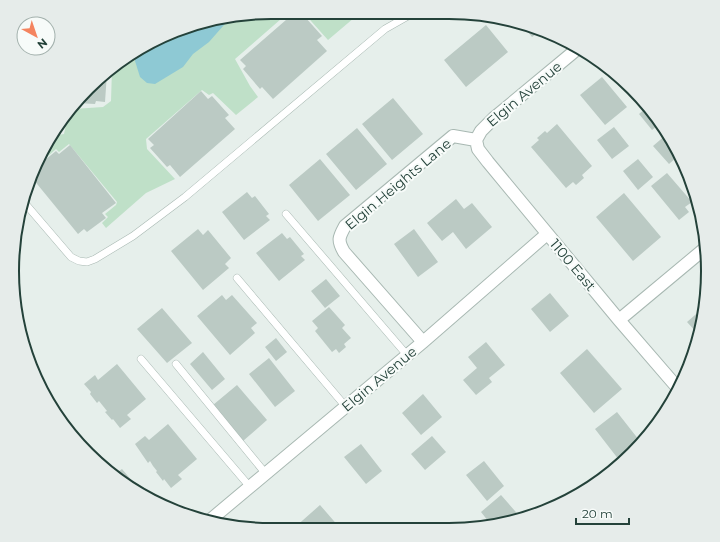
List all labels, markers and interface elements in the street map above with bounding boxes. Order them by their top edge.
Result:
north arrow [16,16,56,56]
text: N [35,35,50,52]
street label: Elgin Avenue [483,57,565,131]
street label: Elgin Heights Lane [341,134,455,234]
street label: 1100 East [546,235,600,295]
street label: Elgin Avenue [338,342,420,416]
scale bar [576,500,629,526]
text: 20 m [582,506,613,521]

